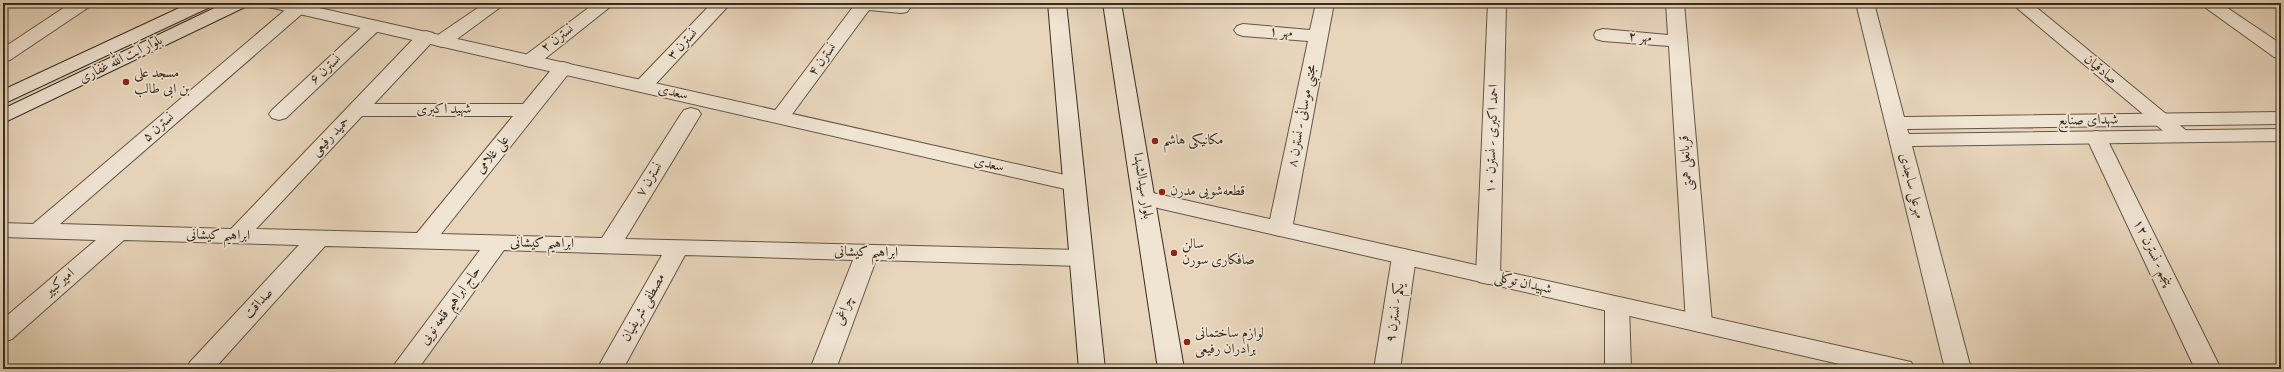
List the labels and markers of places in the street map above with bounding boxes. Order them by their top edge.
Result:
place label: مسجد علی بن ابی طالب [134,64,190,100]
marker: مسجد علی بن ابی طالب [121,77,131,87]
place label: مکانیکی هاشم [1163,131,1223,153]
marker: مکانیکی هاشم [1150,136,1160,146]
place label: قطعه‌شویی مدرن [1170,182,1245,202]
marker: قطعه‌شویی مدرن [1157,187,1167,197]
place label: سالن صافکاری سورن [1182,235,1255,271]
marker: سالن صافکاری سورن [1169,248,1179,258]
place label: لوازم ساختمانی برادران رفیعی [1195,324,1264,360]
marker: لوازم ساختمانی برادران رفیعی [1182,337,1192,347]

